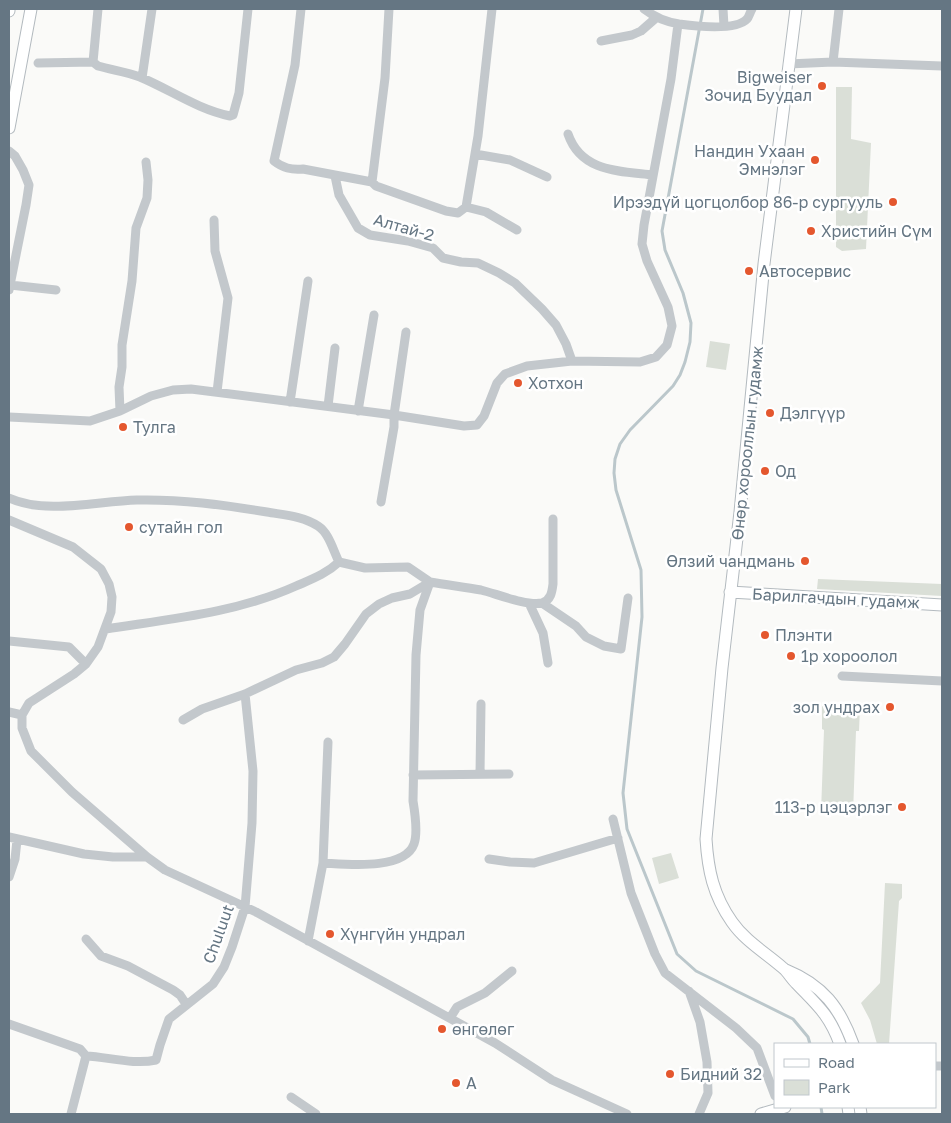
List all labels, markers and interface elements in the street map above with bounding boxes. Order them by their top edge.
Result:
place label: Bigweiser 3очид Буудал [704,67,812,105]
marker: Bigweiser 3очид Буудал [816,80,828,92]
place label: Нандин Ухаан Эмнэлэг [694,141,806,179]
marker: Нандин Ухаан Эмнэлэг [809,154,821,166]
place label: Ирээдүй цогцолбор 86-р сургууль [613,192,883,212]
marker: Ирээдүй цогцолбор 86-р сургууль [887,196,899,208]
street label: Алтай-2 [371,209,437,245]
place label: Христийн Сүм [821,221,932,241]
marker: Христийн Сүм [805,225,817,237]
place label: Автосервис [759,261,852,281]
marker: Автосервис [743,265,755,277]
street label: Өнөр хорооллын гудамж [727,345,767,541]
place label: Хотхон [528,373,583,393]
marker: Хотхон [512,377,524,389]
place label: Дэлгүүр [780,403,846,423]
marker: Дэлгүүр [764,407,776,419]
place label: Тулга [133,417,176,437]
marker: Тулга [117,421,129,433]
place label: Од [775,461,796,481]
marker: Од [759,465,771,477]
place label: сутайн гол [139,517,223,537]
marker: сутайн гол [123,521,135,533]
place label: Өлзий чандмань [666,551,795,571]
marker: Өлзий чандмань [799,555,811,567]
street label: Барилгачдын гудамж [752,584,921,612]
place label: Плэнти [775,625,832,645]
marker: Плэнти [759,629,771,641]
place label: 1р хороолол [801,646,898,666]
marker: 1р хороолол [785,650,797,662]
place label: зол ундрах [793,697,880,717]
marker: зол ундрах [884,701,896,713]
place label: 113-р цэцэрлэг [775,797,893,817]
marker: 113-р цэцэрлэг [896,801,908,813]
street label: Chuluut [198,902,238,966]
place label: Хүнгүйн ундрал [340,924,465,944]
marker: Хүнгүйн ундрал [324,928,336,940]
place label: өнгөлөг [452,1019,515,1039]
marker: өнгөлөг [436,1023,448,1035]
legend [774,1043,936,1108]
text: Road [818,1053,855,1071]
place label: Бидний 32 [680,1064,762,1084]
marker: Бидний 32 [664,1068,676,1080]
place label: A [466,1073,477,1093]
marker: A [450,1077,462,1089]
text: Park [818,1078,851,1096]

